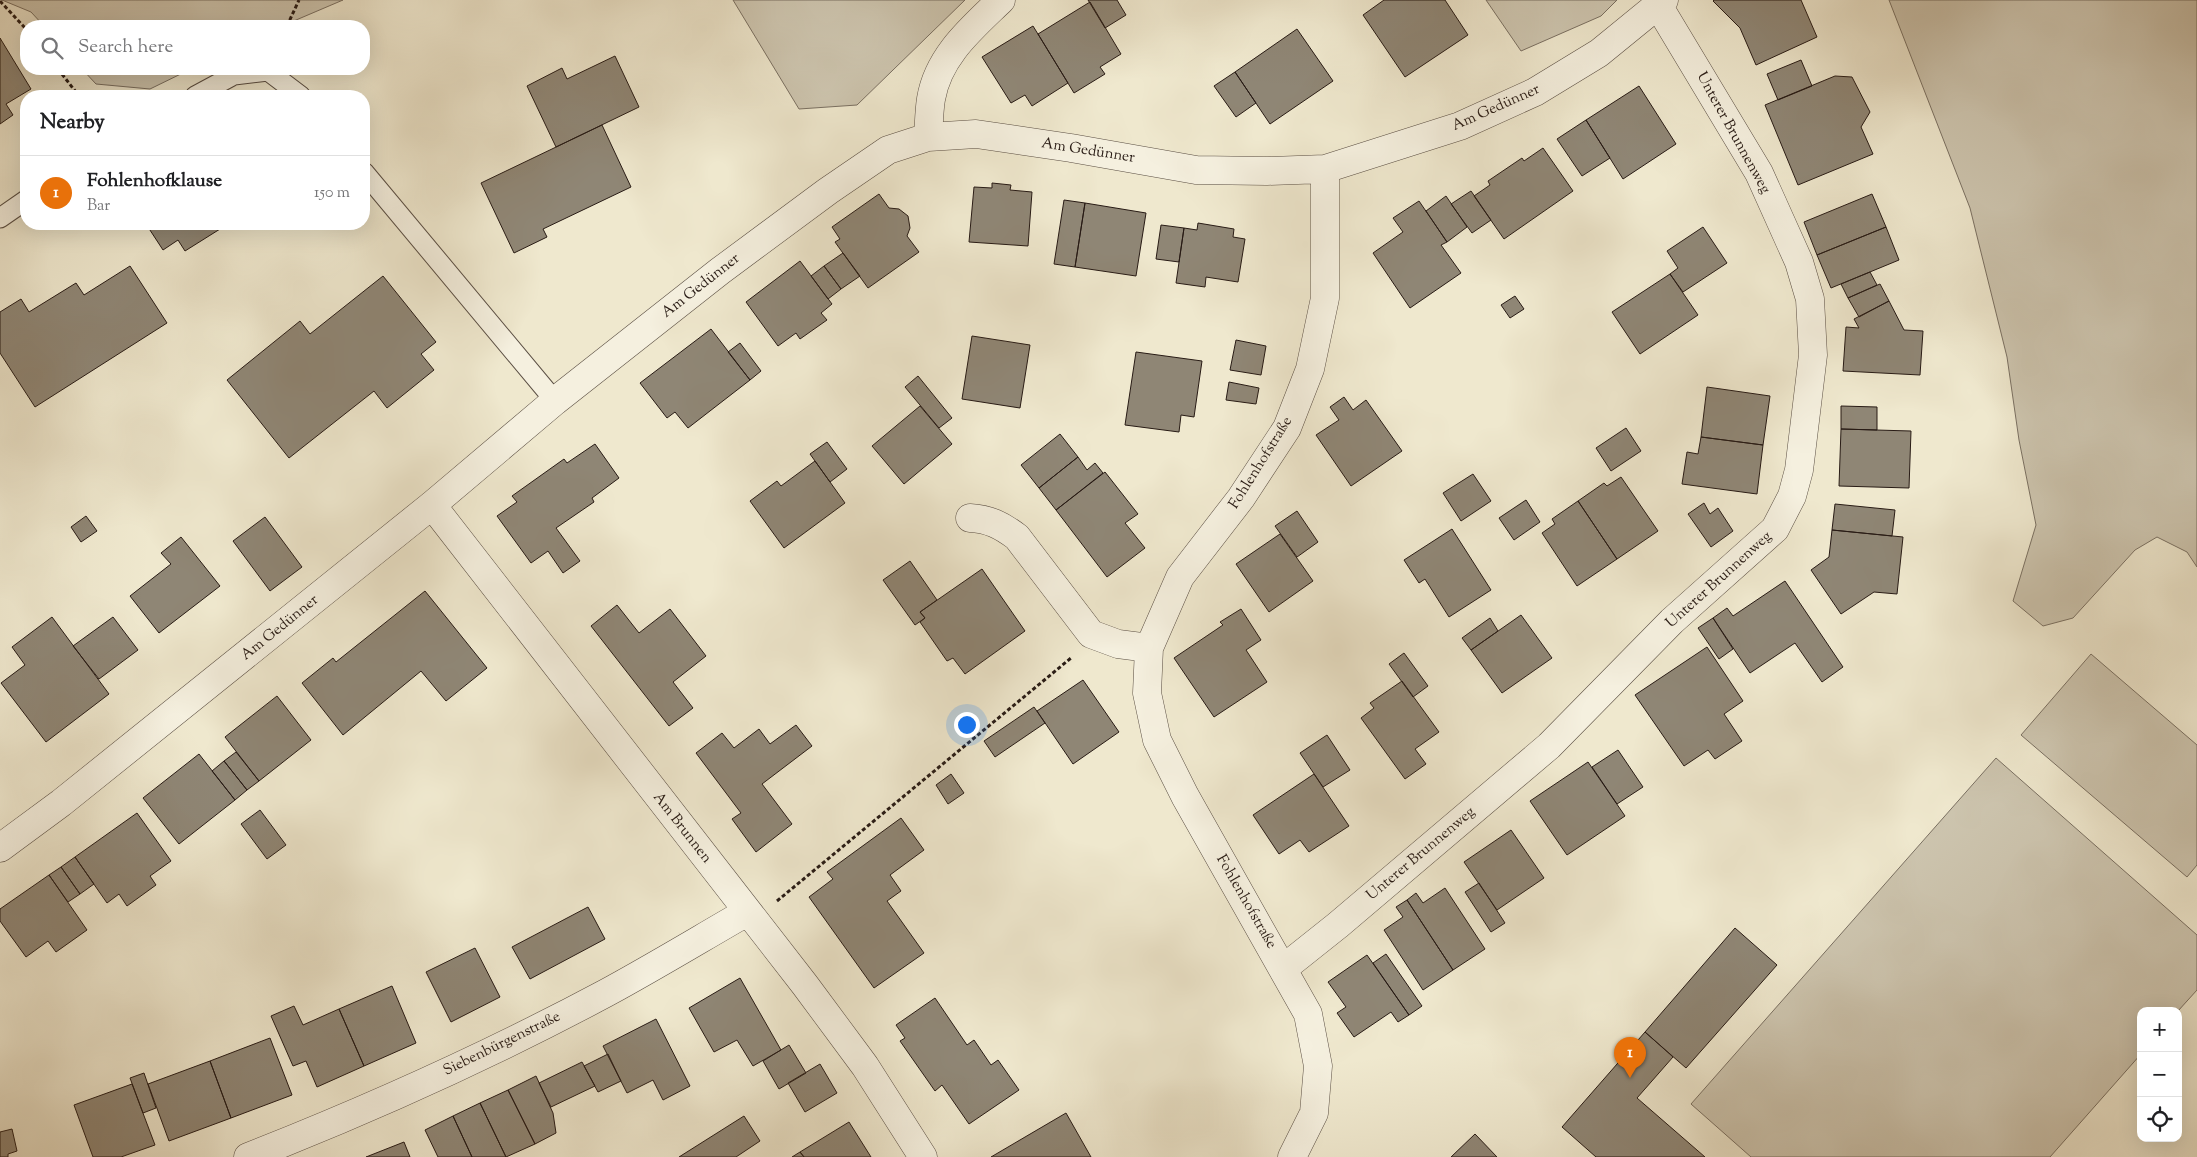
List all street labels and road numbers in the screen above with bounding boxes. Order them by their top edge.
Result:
street label: Unterer Brunnenweg [1691,68,1775,198]
street label: Am Gedünner [1449,79,1544,137]
street label: Am Gedünner [1040,133,1137,169]
street label: Am Gedünner [657,248,745,323]
street label: Fohlenhofstraße [1224,413,1298,513]
street label: Unterer Brunnenweg [1661,527,1777,633]
street label: Am Gedünner [237,590,324,666]
street label: Am Brunnen [648,788,716,868]
street label: Unterer Brunnenweg [1362,802,1480,906]
street label: Fohlenhofstraße [1211,851,1281,953]
street label: Siebenbürgenstraße [440,1007,564,1081]

